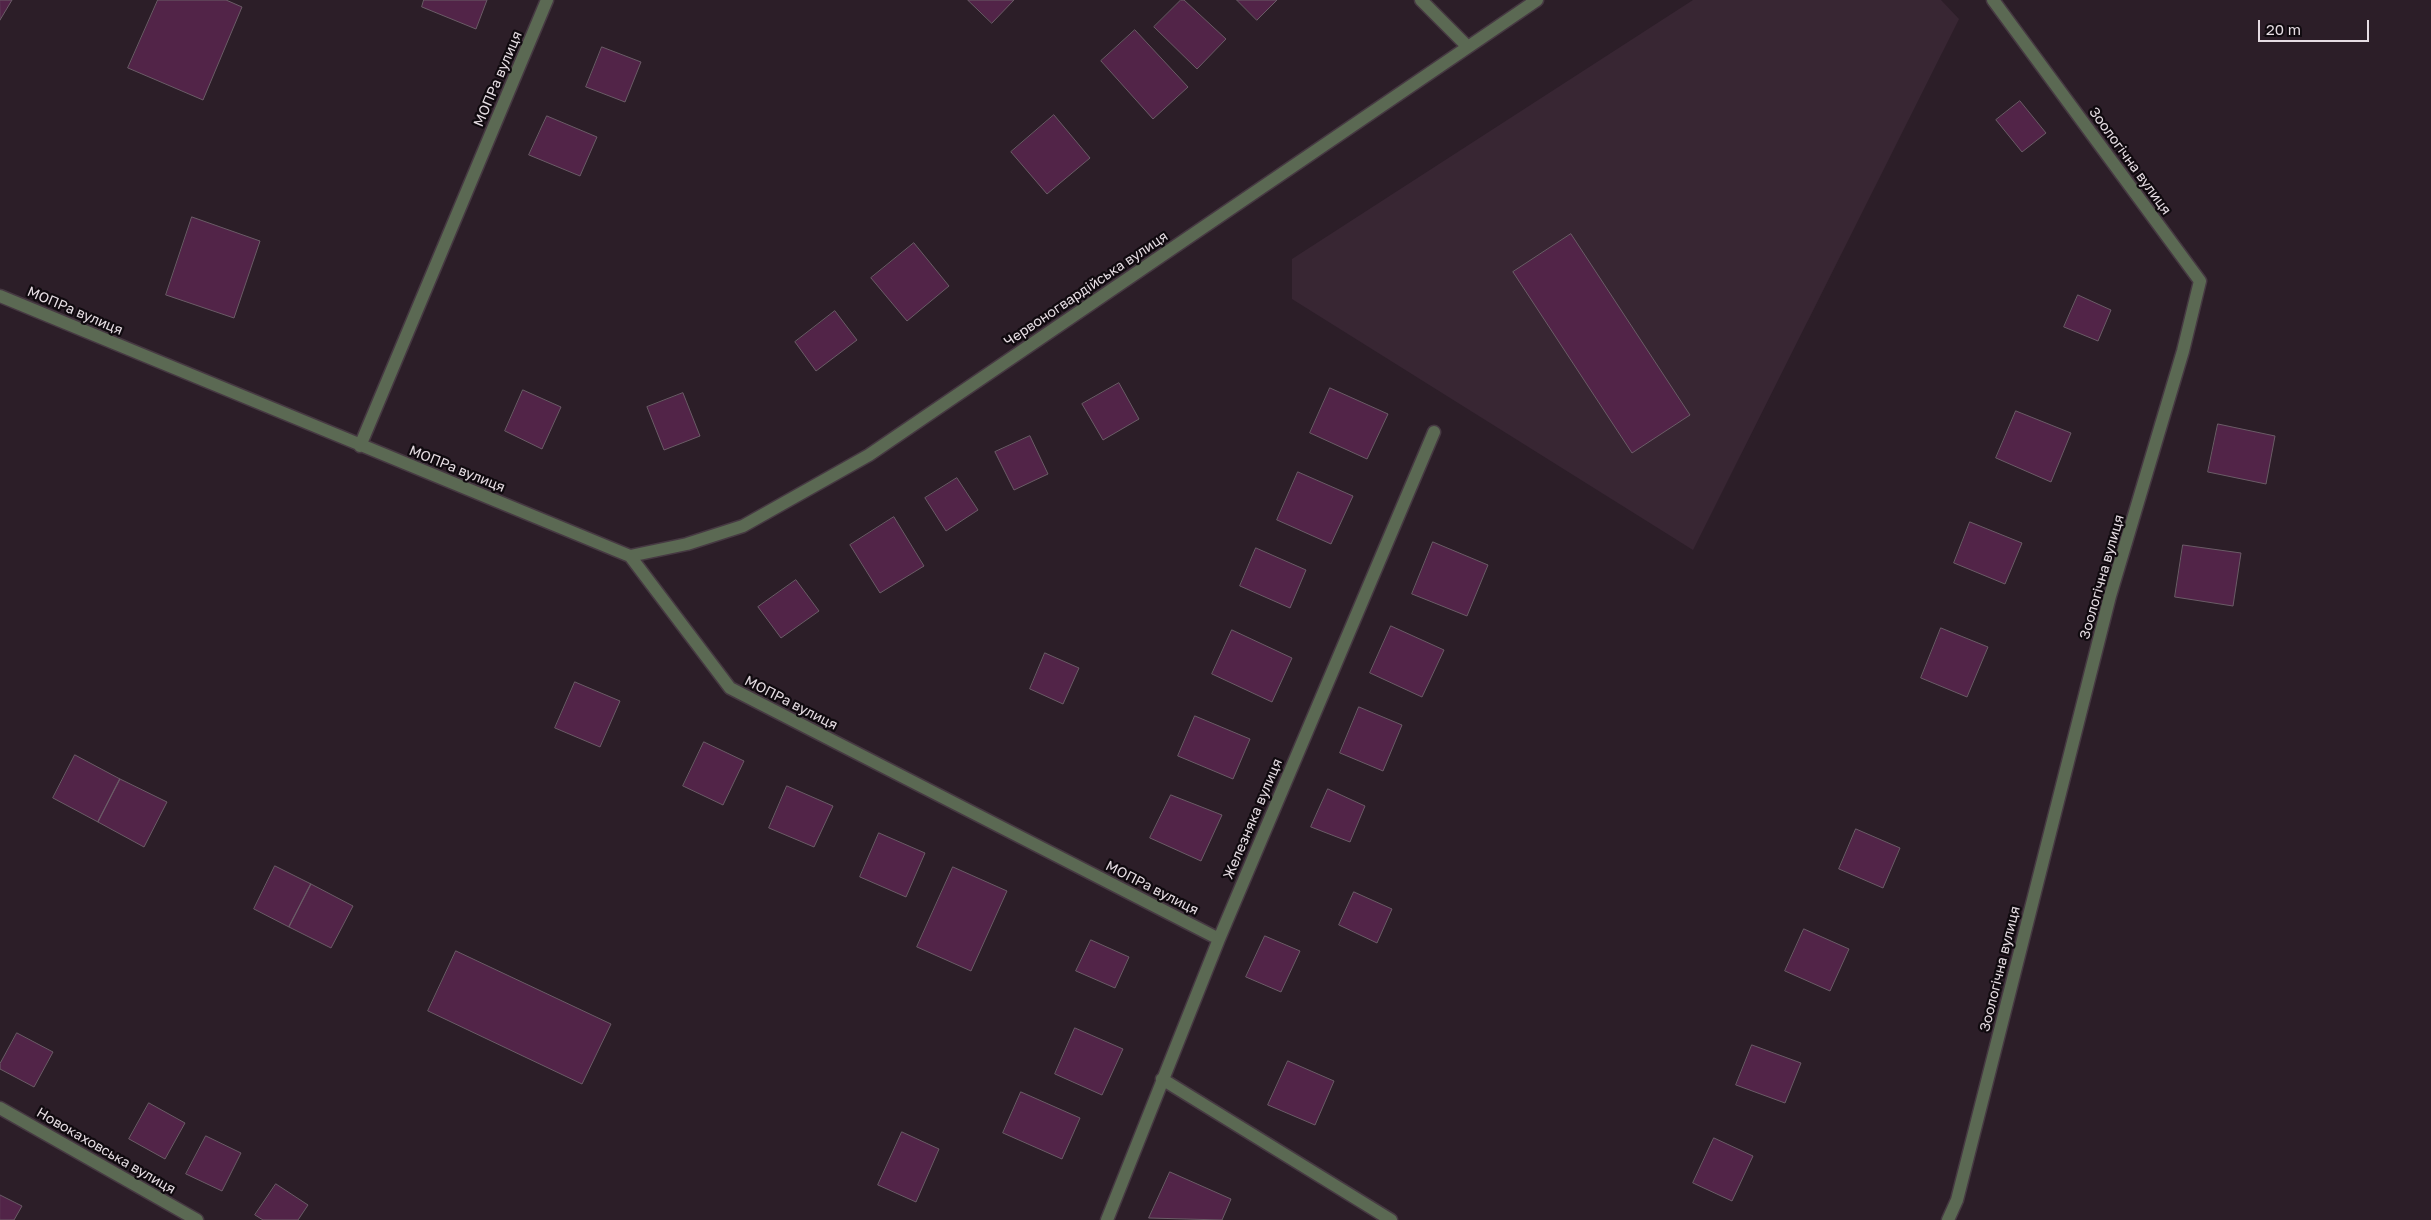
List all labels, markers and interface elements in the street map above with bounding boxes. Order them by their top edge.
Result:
scale bar [2261,10,2372,42]
text: 20 m [2266,20,2301,38]
street label: МОПРа вулиця [470,29,526,129]
street label: Зоологічна вулиця [2085,104,2175,218]
street label: Червоногвардійська вулиця [1001,228,1171,350]
street label: МОПРа вулиця [25,283,125,339]
street label: МОПРа вулиця [406,442,508,496]
street label: Зоологічна вулиця [2076,513,2128,641]
street label: МОПРа вулиця [742,672,840,734]
street label: Железняка вулиця [1220,756,1286,882]
street label: МОПРа вулиця [1103,857,1201,919]
street label: Зоологічна вулиця [1976,904,2024,1034]
street label: Новокаховська вулиця [33,1104,179,1198]

